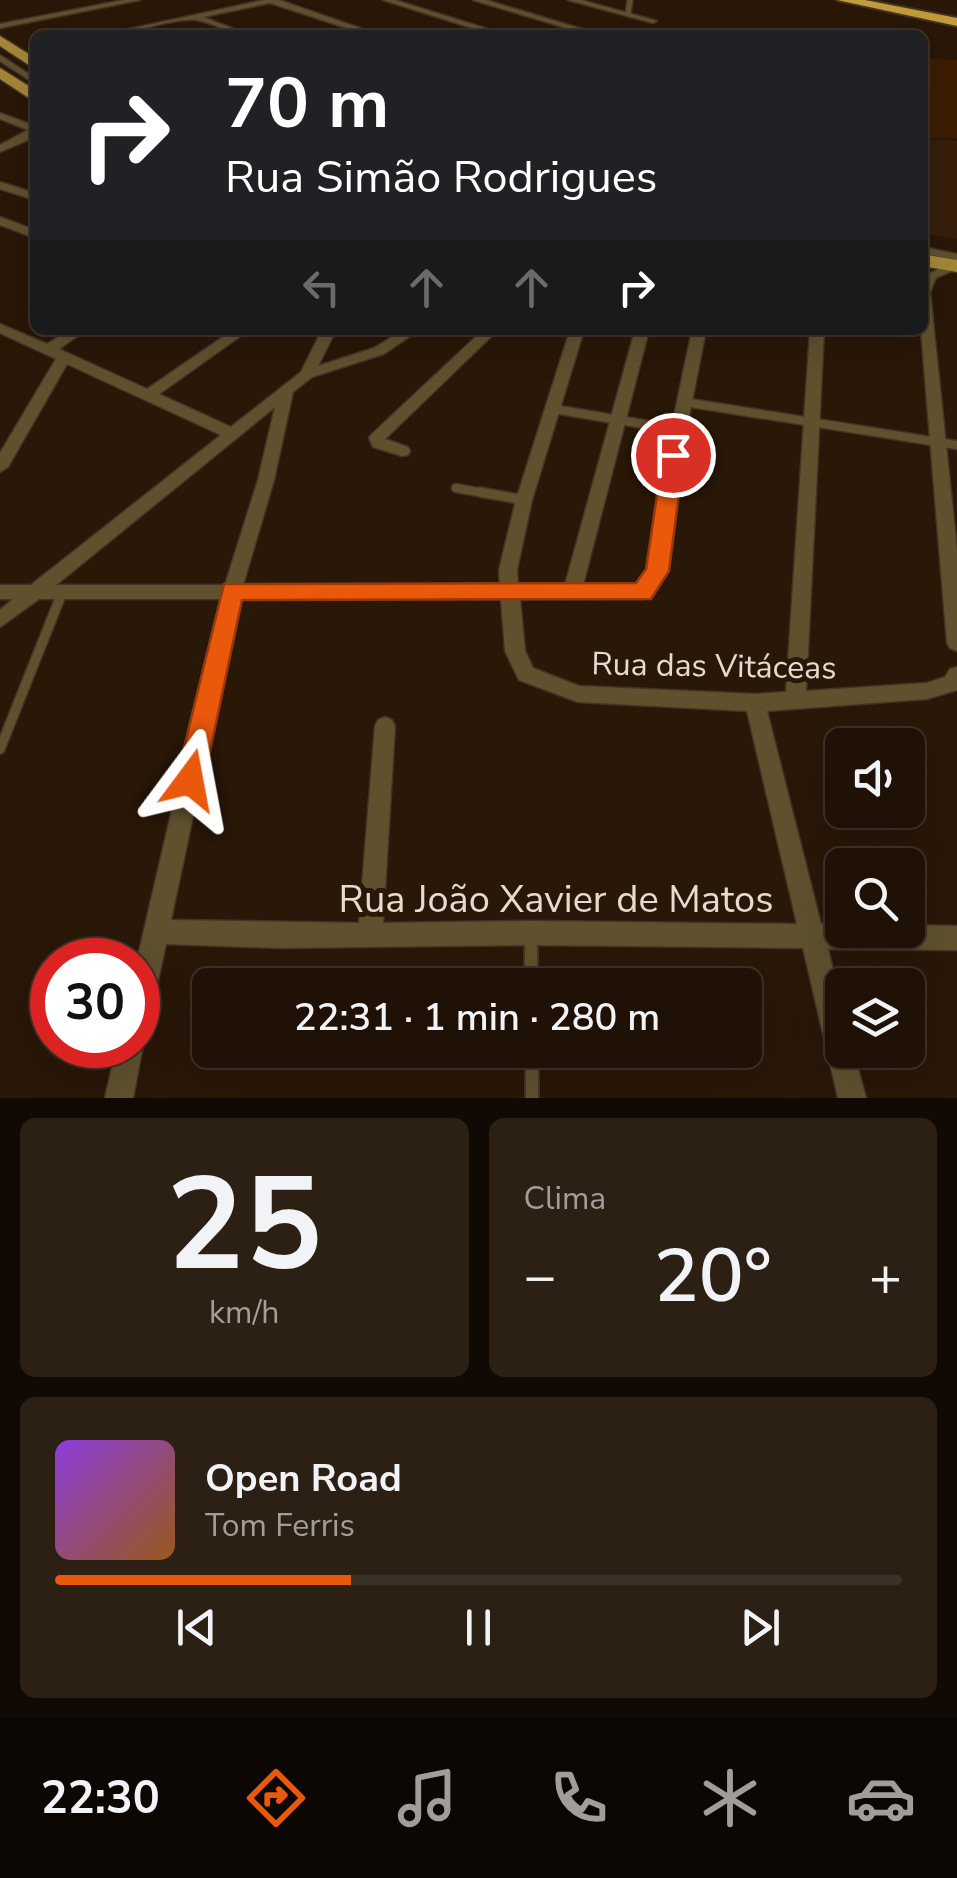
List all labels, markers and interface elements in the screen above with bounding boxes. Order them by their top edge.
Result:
text: 70 m [225,56,389,152]
icon: right [60,70,190,200]
text: Rua Simão Rodrigues [225,147,657,208]
icon: left [294,260,349,315]
icon: ahead [399,260,454,315]
icon: ahead [504,260,559,315]
icon: right [609,260,664,315]
pin [631,413,716,498]
icon: arrive [646,428,701,483]
street label: Rua das Vitáceas [591,642,837,690]
position arrow [138,728,242,832]
map controls [825,728,925,1068]
button: sound [825,728,925,828]
button: search [825,848,925,948]
street label: Rua João Xavier de Matos [338,874,774,925]
speed limit sign: 30 [30,938,160,1068]
button: layers [825,968,925,1068]
text: 22:31 · 1 min · 280 m [294,992,660,1043]
text: 25 [166,1137,322,1314]
text: Clima [524,1177,606,1220]
text: 20° [654,1225,772,1327]
text: − [524,1239,557,1314]
text: + [869,1239,902,1314]
text: km/h [209,1291,280,1334]
text: Open Road [205,1453,402,1504]
text: Tom Ferris [205,1504,355,1547]
icon: previous [169,1600,224,1655]
icon: pause [451,1600,506,1655]
icon: next [733,1600,788,1655]
icon: directions [241,1763,311,1833]
icon: music [392,1763,462,1833]
icon: phone [544,1763,614,1833]
icon: climate [695,1763,765,1833]
icon: car [846,1763,916,1833]
text: 22:30 [41,1768,160,1829]

